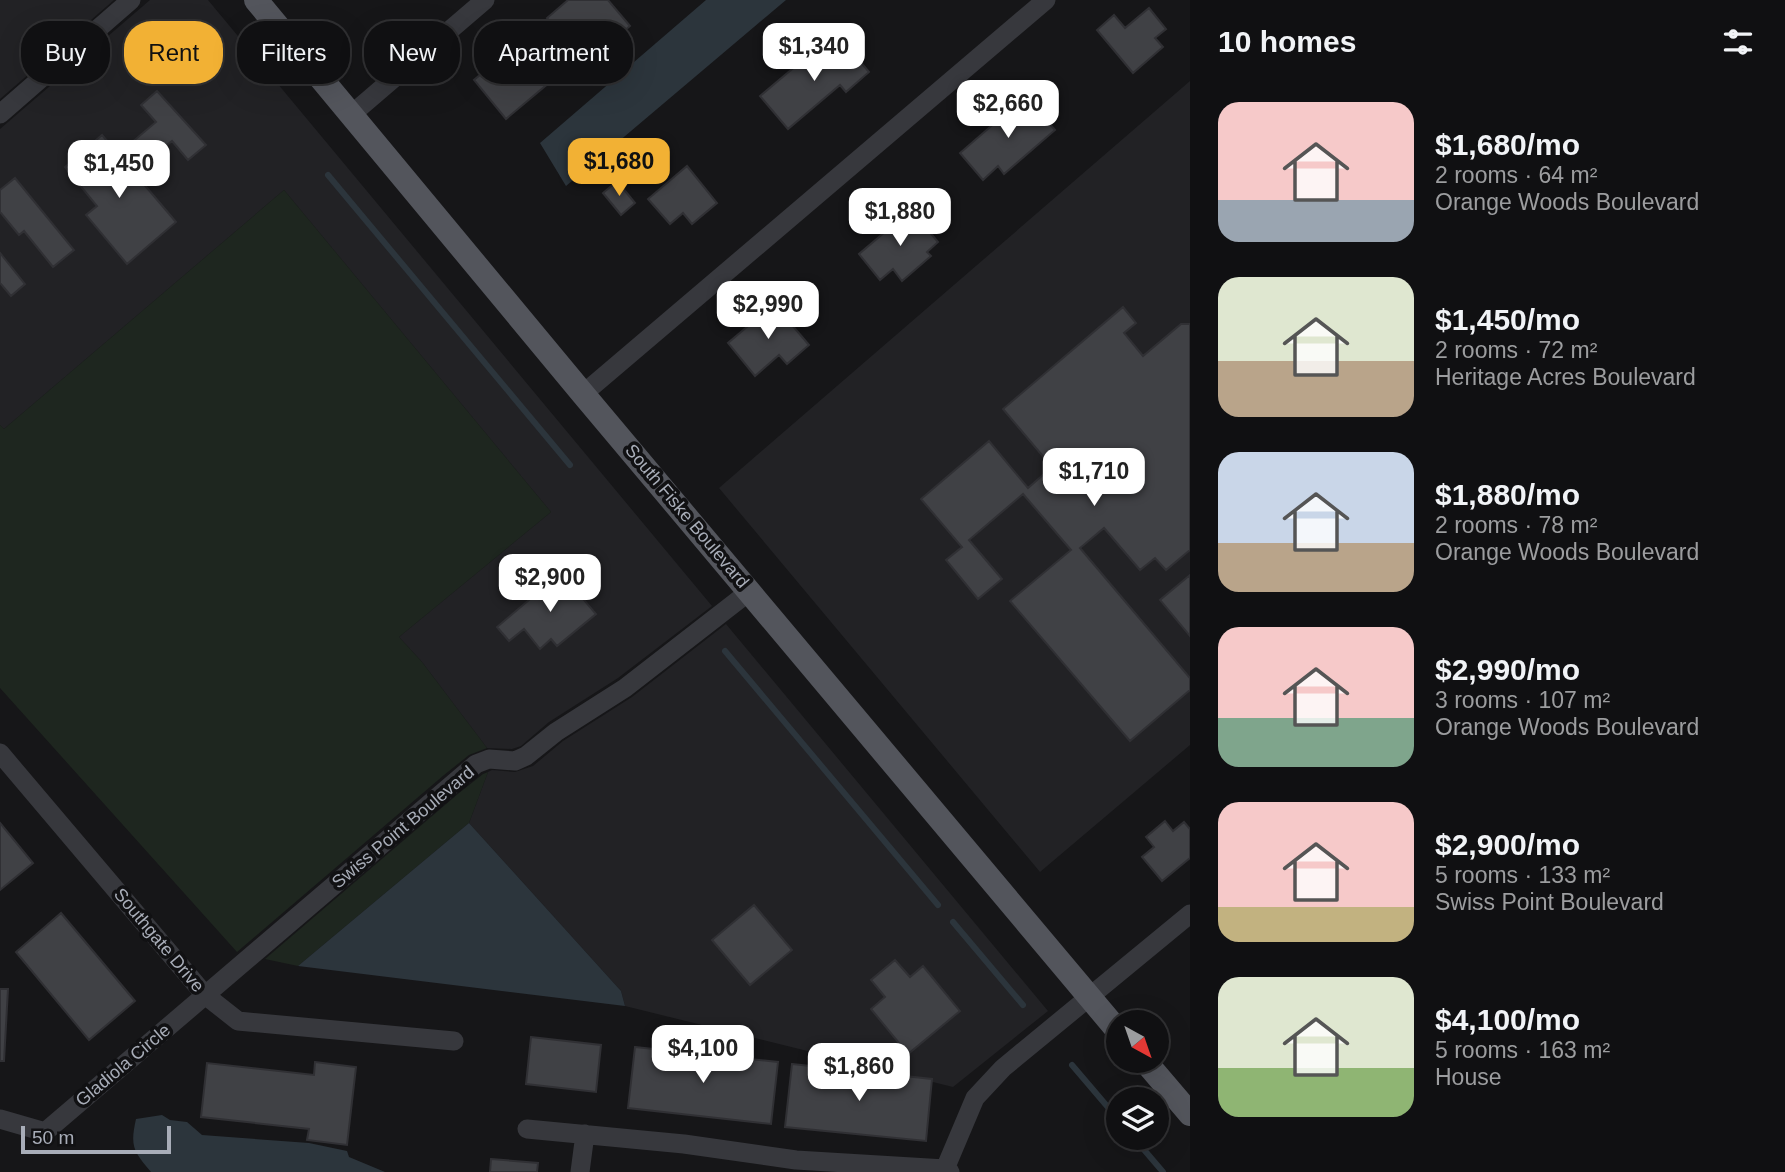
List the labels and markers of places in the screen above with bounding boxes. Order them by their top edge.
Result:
pin: $1,340 [757,24,871,83]
pin: $2,660 [951,80,1065,140]
pin: $1,680 [562,138,676,198]
pin: $1,450 [62,140,176,200]
pin: $1,880 [843,188,957,248]
pin: $2,990 [711,282,825,341]
pin: $1,710 [1037,448,1151,508]
pin: $2,900 [493,554,607,614]
pin: $4,100 [646,1026,760,1085]
pin: $1,860 [802,1044,916,1103]

